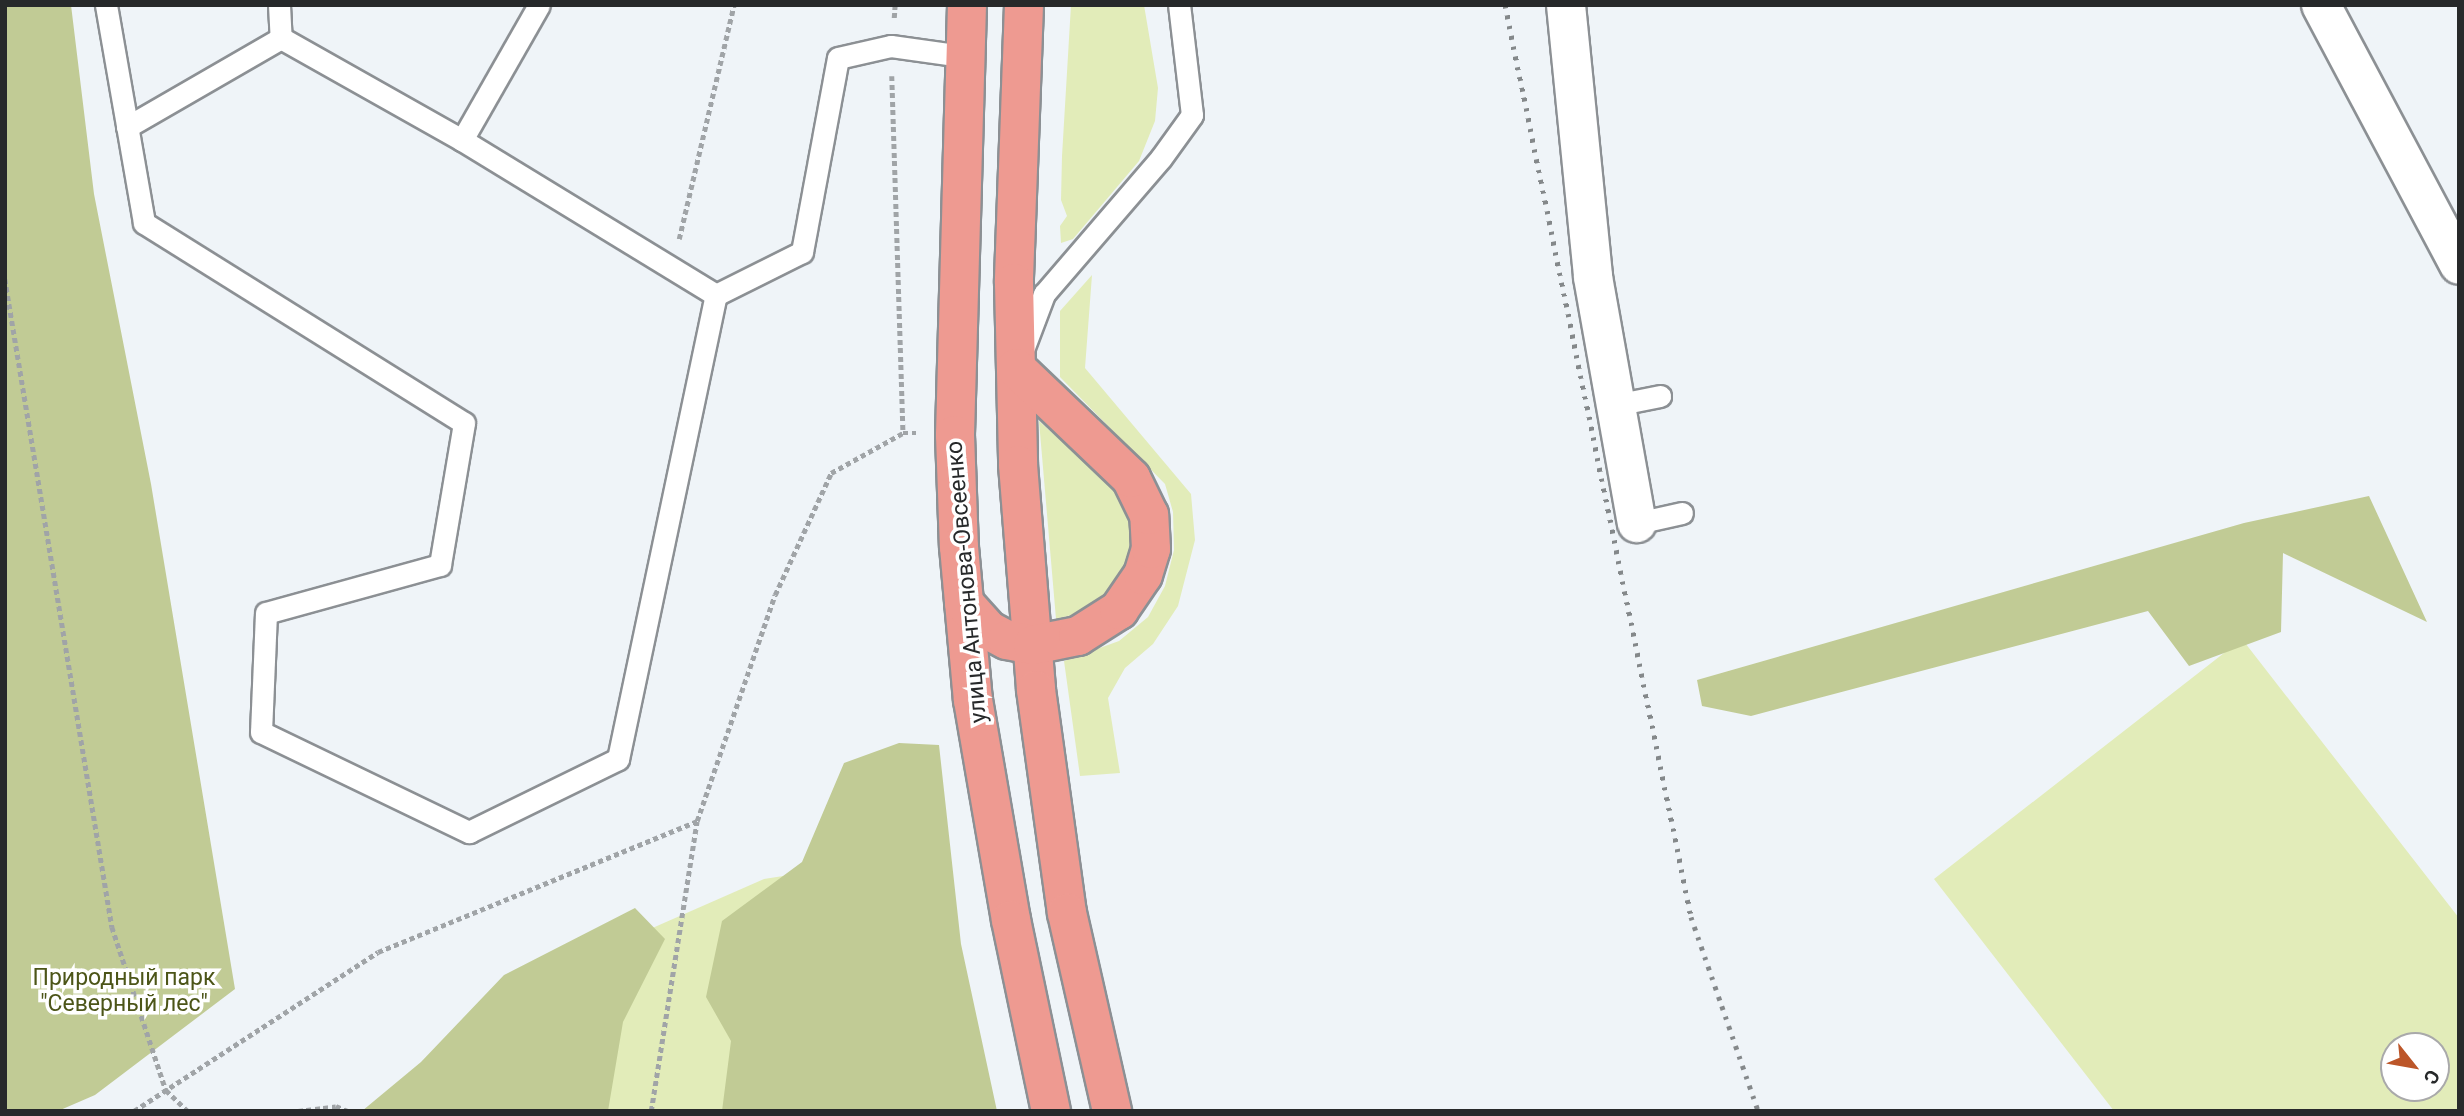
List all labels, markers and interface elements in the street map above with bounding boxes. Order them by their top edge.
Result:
street label: улица Антонова-Овсеенко [941,440,993,724]
park label: Природный парк "Северный лес" [33,964,215,1018]
north arrow [2380,1032,2450,1102]
text: С [2419,1066,2445,1088]

